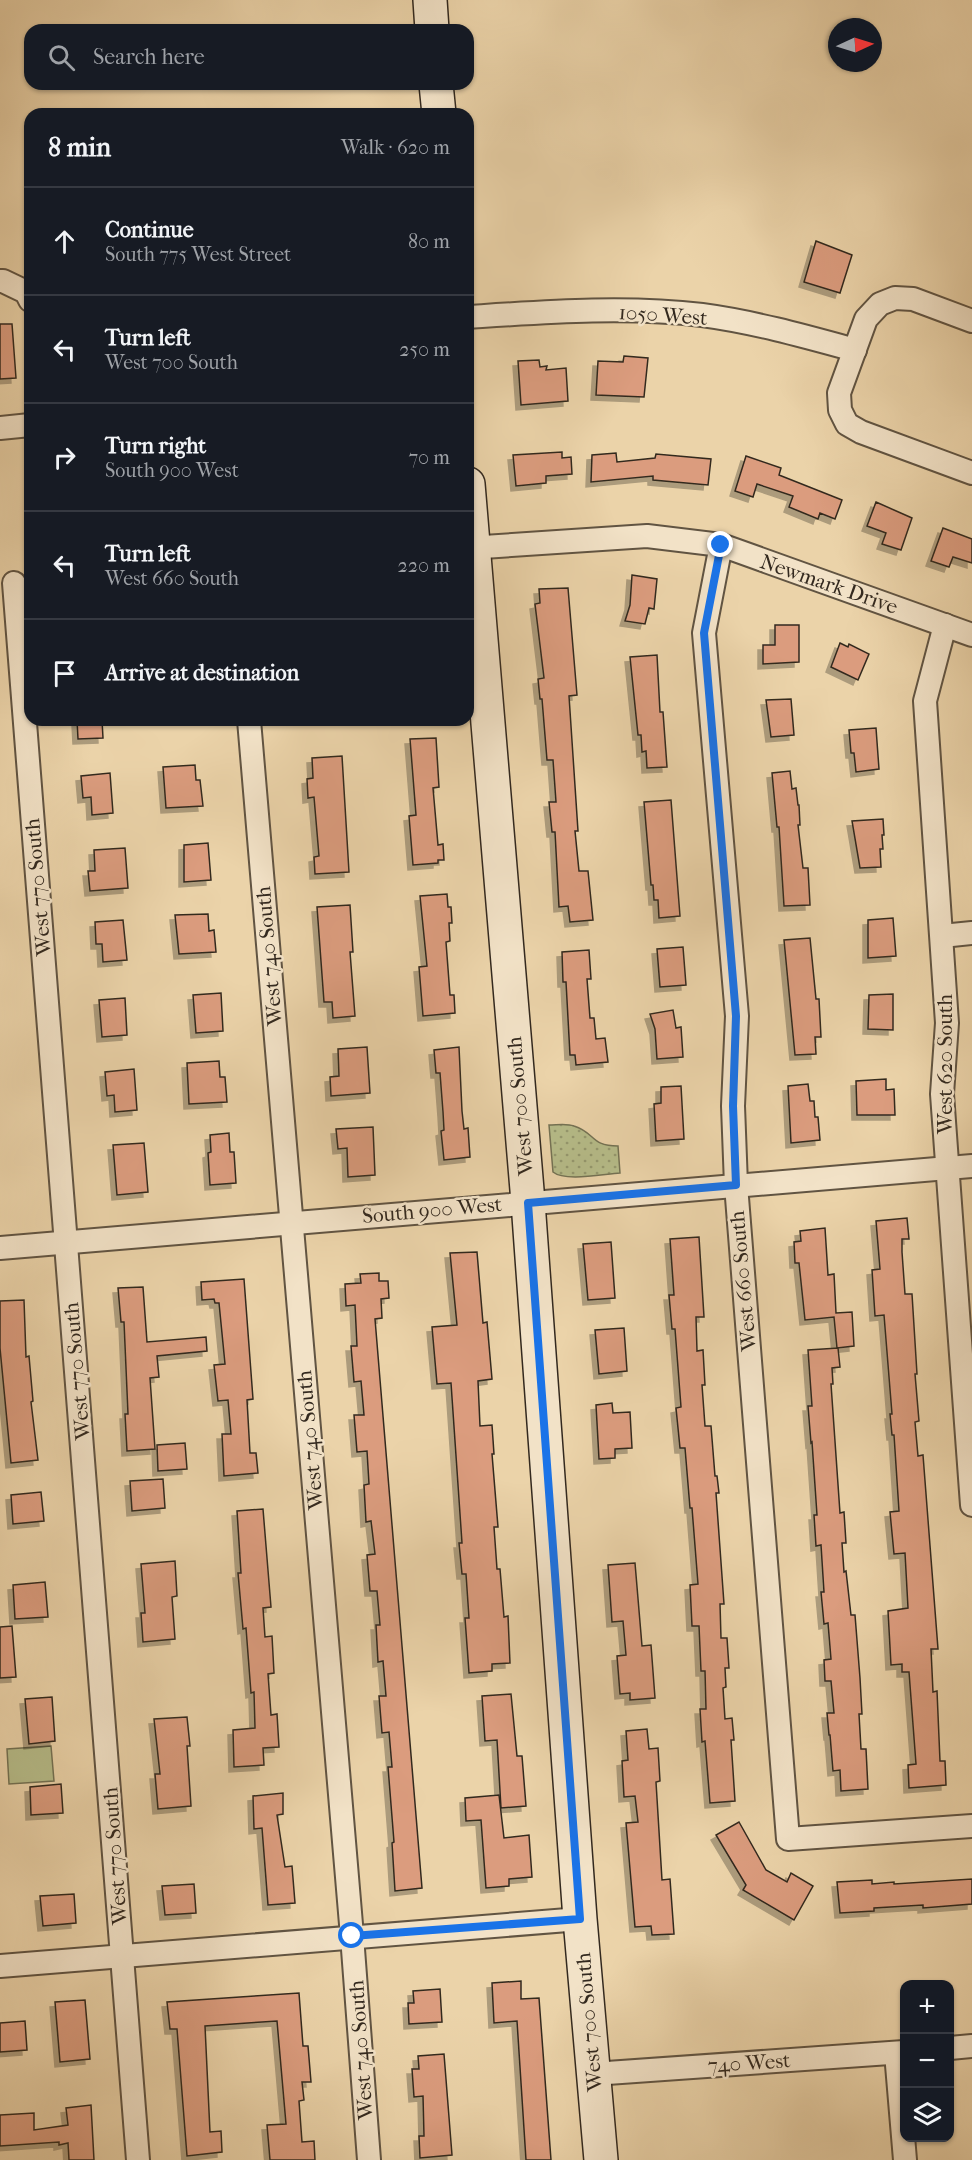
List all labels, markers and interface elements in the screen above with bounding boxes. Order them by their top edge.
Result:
north arrow [828,18,882,72]
search box [24,24,474,90]
icon: search [45,41,78,74]
text: Search here [93,44,205,70]
text: 8 min [48,132,111,163]
text: Walk · 620 m [341,136,450,159]
text: Continue [105,217,194,243]
icon: ahead [48,225,81,258]
text: 80 m [408,230,450,253]
text: South 775 West Street [105,243,291,266]
street label: 1050 West [618,300,709,330]
text: Turn left [105,325,191,351]
icon: left [48,333,81,366]
text: 250 m [399,338,450,361]
text: West 700 South [105,351,238,374]
text: Turn right [105,433,206,459]
icon: right [48,441,81,474]
text: 70 m [408,446,450,469]
text: South 900 West [105,459,239,482]
route end [707,531,733,557]
text: Turn left [105,541,191,567]
icon: left [48,549,81,582]
street label: Newmark Drive [757,549,901,619]
text: 220 m [397,554,450,577]
text: West 660 South [105,567,239,590]
icon: arrive [48,657,81,690]
text: Arrive at destination [105,660,299,686]
street label: West 770 South [20,817,56,958]
street label: West 740 South [251,885,287,1028]
street label: West 620 South [933,994,957,1135]
street label: West 700 South [502,1035,538,1178]
street label: South 900 West [361,1192,504,1228]
street label: West 660 South [725,1210,761,1353]
street label: West 770 South [59,1301,95,1442]
street label: West 740 South [292,1369,328,1512]
street label: West 770 South [98,1786,132,1927]
route start [338,1922,364,1948]
street label: West 700 South [571,1951,607,2094]
street label: West 740 South [344,1979,378,2122]
map controls [900,1980,954,2142]
button: + [900,1980,954,2034]
button: − [900,2034,954,2088]
street label: 740 West [707,2048,792,2078]
button: layers [900,2088,954,2142]

